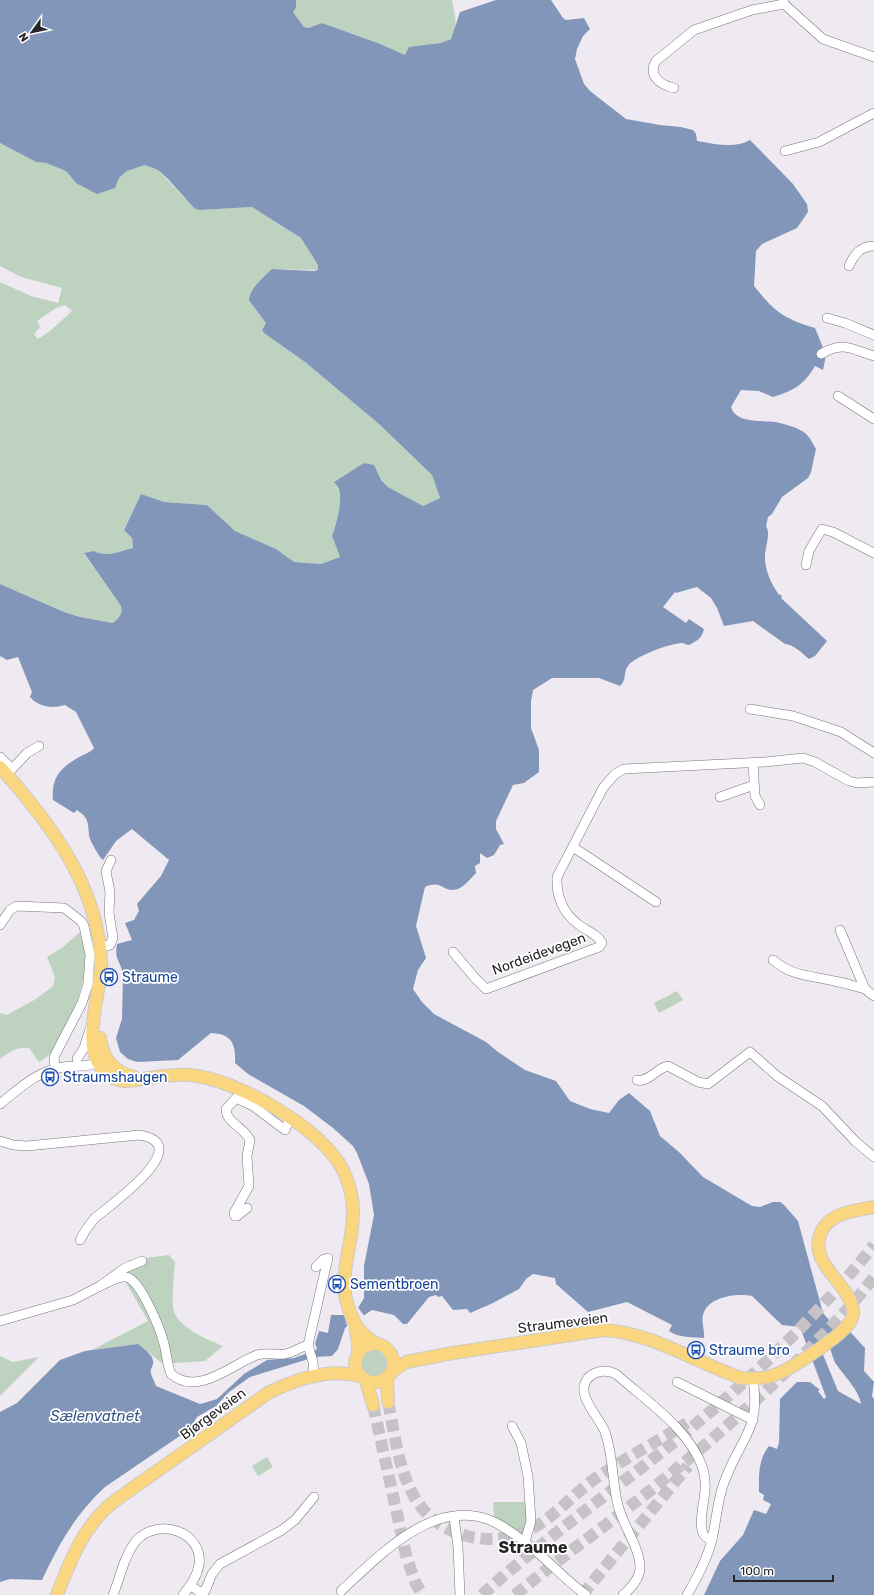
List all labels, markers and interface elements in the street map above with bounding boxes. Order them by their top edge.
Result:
north arrow [12,12,52,52]
text: N [16,30,32,44]
street label: Nordeidevegen [490,929,588,979]
bus stop icon: Straume [99,967,119,987]
place label: Straume [122,969,178,986]
bus stop icon: Straumshaugen [40,1067,60,1087]
place label: Straumshaugen [63,1069,168,1086]
bus stop icon: Sementbroen [327,1274,347,1294]
place label: Sementbroen [350,1276,439,1293]
street label: Straumeveien [517,1309,609,1337]
bus stop icon: Straume bro [686,1340,706,1360]
place label: Straume bro [709,1342,790,1359]
street label: Bjørgeveien [177,1384,249,1444]
water label: Sælenvatnet [50,1407,140,1425]
district label: Straume [498,1538,568,1557]
scale bar [734,1557,833,1583]
text: 100 m [740,1564,774,1578]

